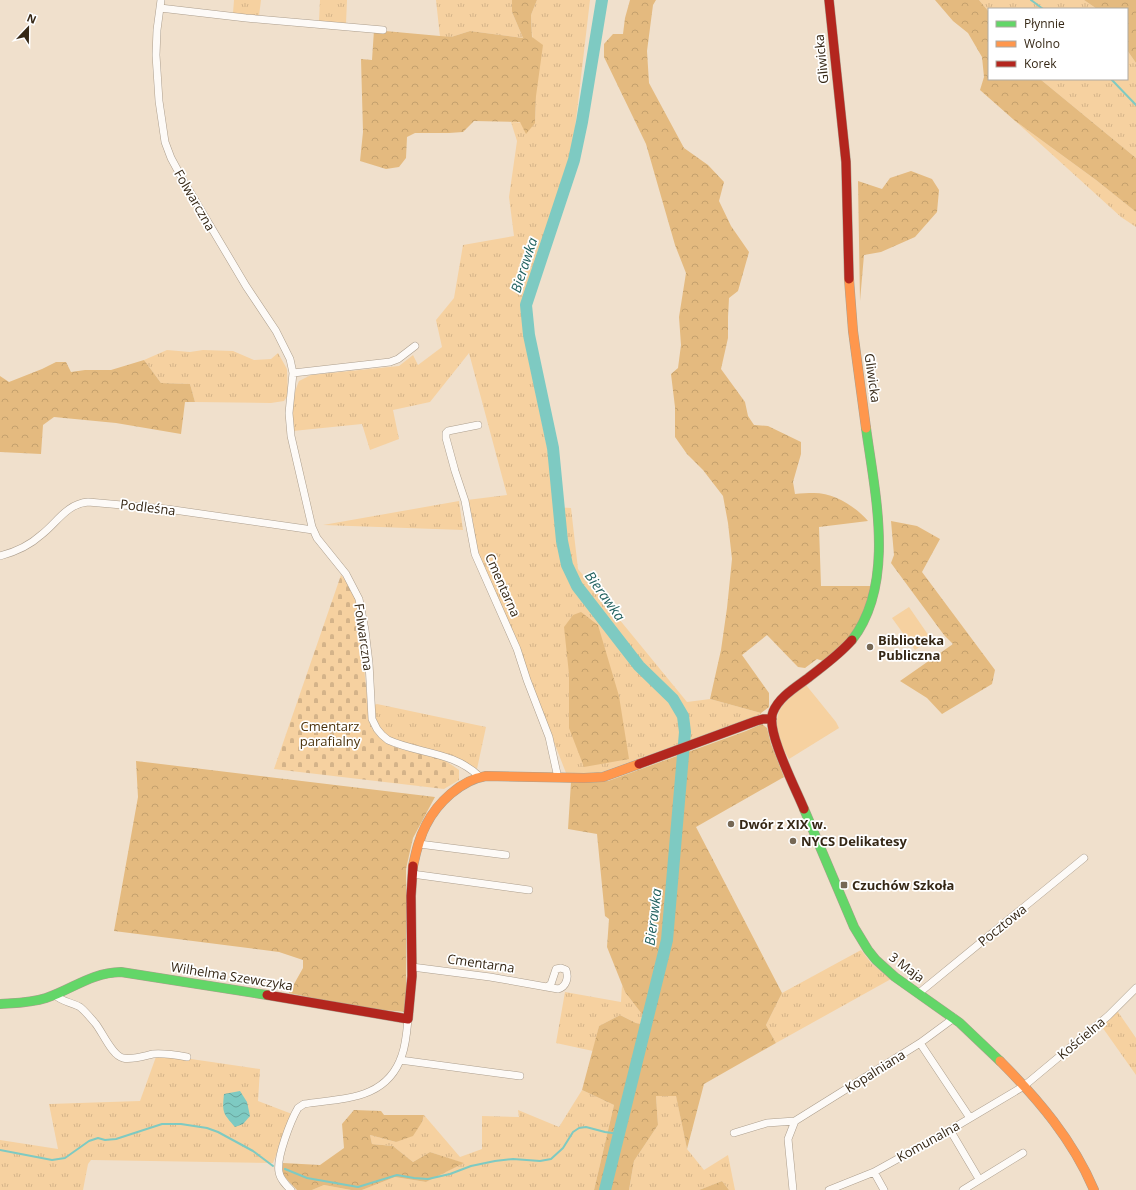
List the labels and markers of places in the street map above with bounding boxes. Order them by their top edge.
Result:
place label: Biblioteka Publiczna [878,631,944,664]
marker: Biblioteka Publiczna [865,642,875,652]
place label: Dwór z XIX w. [739,815,827,833]
marker: Dwór z XIX w. [726,819,736,829]
place label: NYCS Delikatesy [801,832,907,850]
marker: NYCS Delikatesy [788,836,798,846]
place label: Czuchów Szkoła [852,876,954,894]
marker: Czuchów Szkoła [839,880,849,890]

